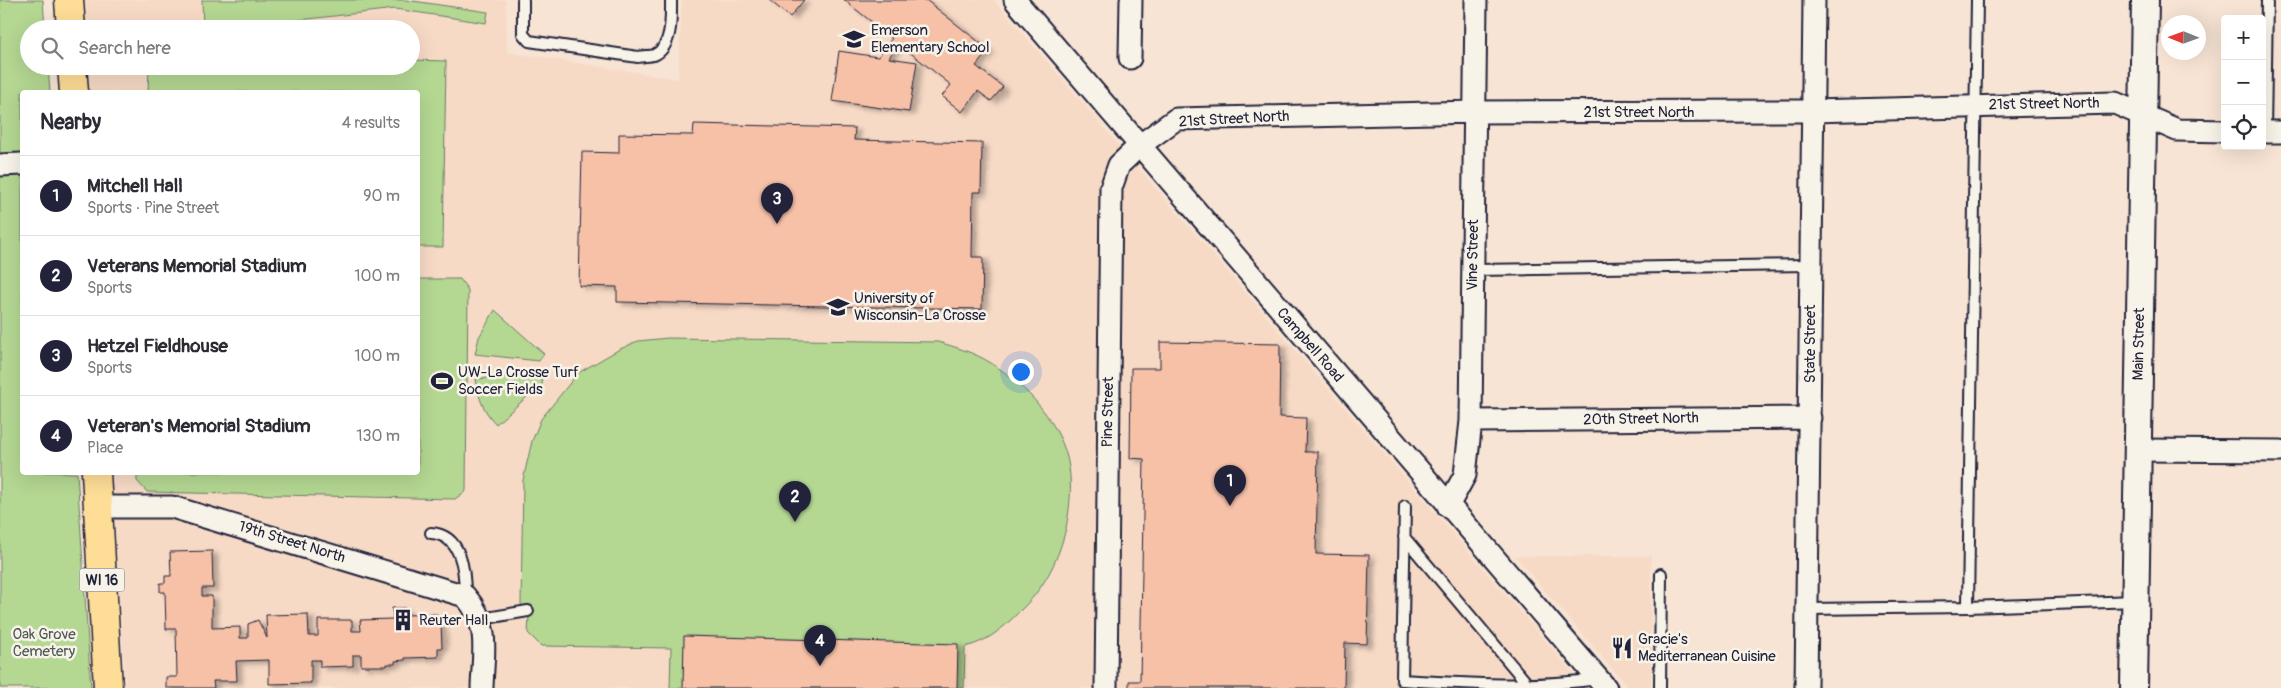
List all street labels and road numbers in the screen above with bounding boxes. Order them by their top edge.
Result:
street label: 21st Street North [1988,94,2100,114]
street label: 21st Street North [1584,103,1694,122]
street label: 21st Street North [1178,107,1290,131]
street label: Vine Street [1463,218,1483,291]
street label: Campbell Road [1272,304,1348,386]
street label: State Street [1801,304,1820,383]
street label: Main Street [2129,307,2149,381]
street label: Pine Street [1098,376,1118,447]
street label: 20th Street North [1583,408,1699,430]
street label: 19th Street North [236,517,348,567]
road number: WI 16 [80,568,124,592]

